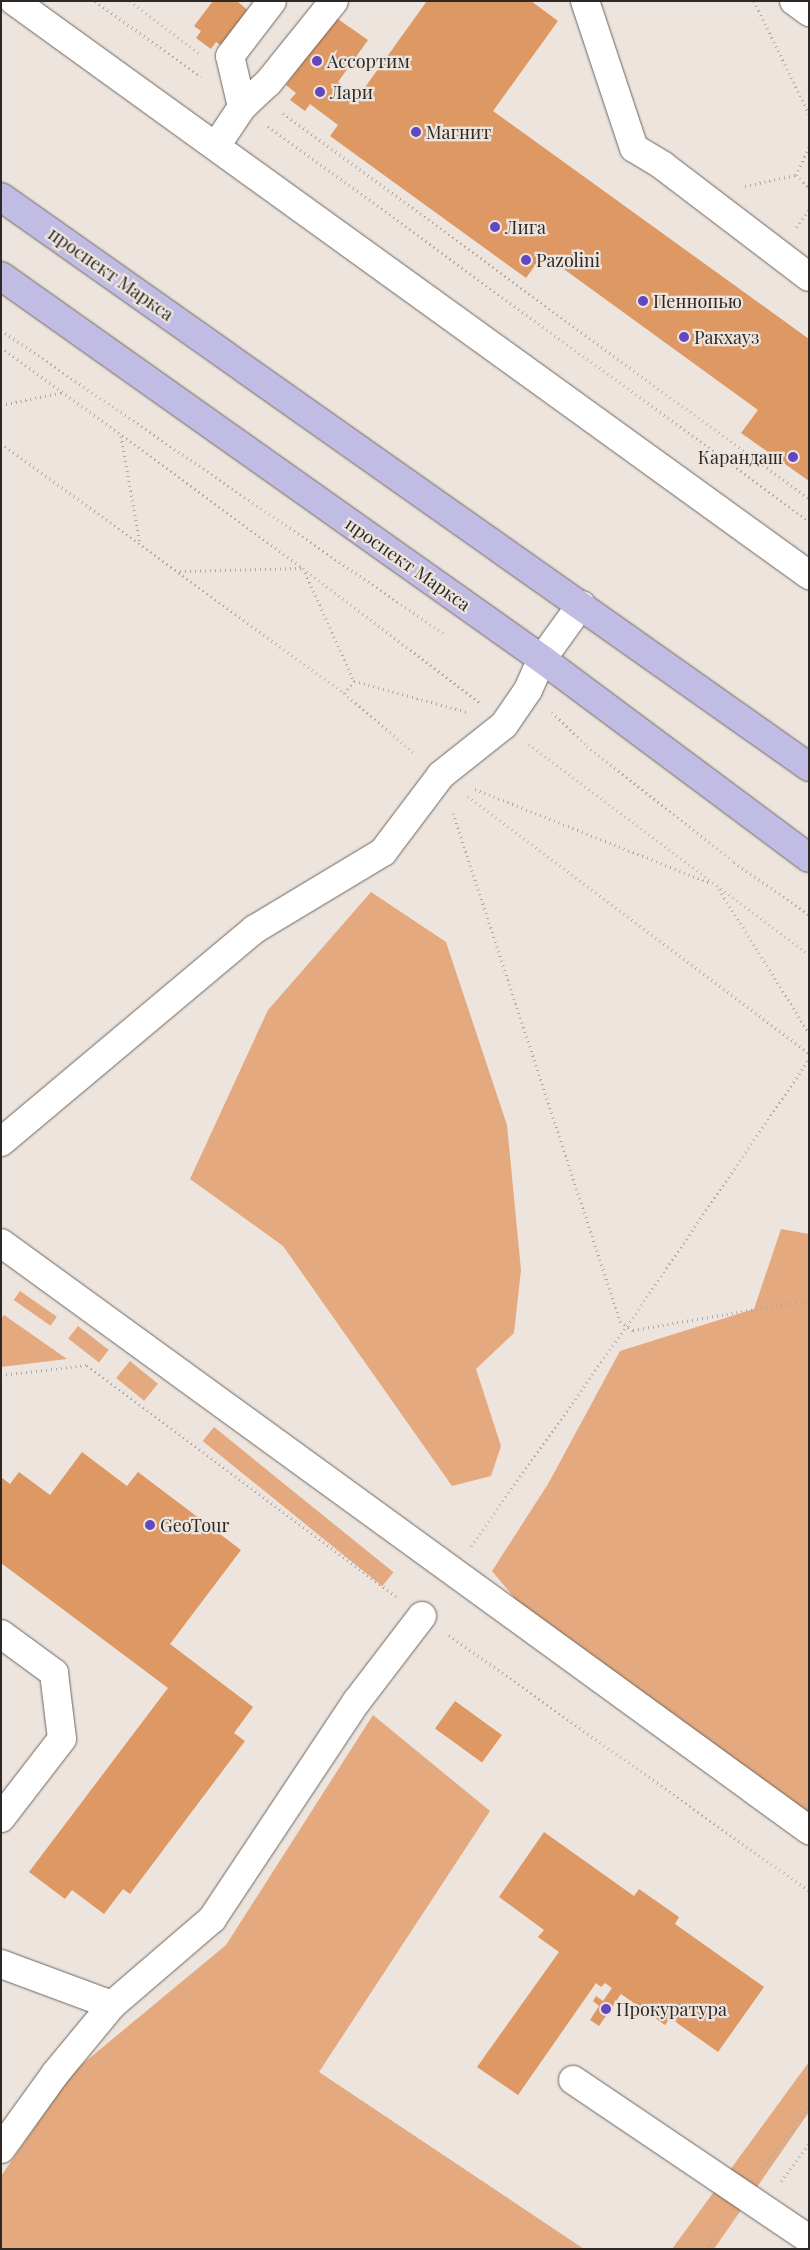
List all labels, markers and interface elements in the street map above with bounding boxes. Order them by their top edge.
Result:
place label: Ассортим [327,50,410,72]
marker: Ассортим [311,55,323,67]
place label: Лари [330,81,373,103]
marker: Лари [314,86,326,98]
place label: Магнит [426,121,491,143]
marker: Магнит [410,126,422,138]
place label: Лига [505,216,546,238]
marker: Лига [489,221,501,233]
street label: проспект Маркса [44,223,178,325]
place label: Pazolini [536,249,600,271]
marker: Pazolini [520,254,532,266]
place label: Пеннопью [653,290,742,312]
marker: Пеннопью [637,295,649,307]
place label: Ракхауз [694,326,759,348]
marker: Ракхауз [678,331,690,343]
place label: Карандаш [698,446,783,468]
marker: Карандаш [787,451,799,463]
street label: проспект Маркса [341,513,475,615]
place label: GeoTour [160,1514,230,1536]
marker: GeoTour [144,1519,156,1531]
place label: Прокуратура [616,1998,727,2020]
marker: Прокуратура [600,2003,612,2015]

